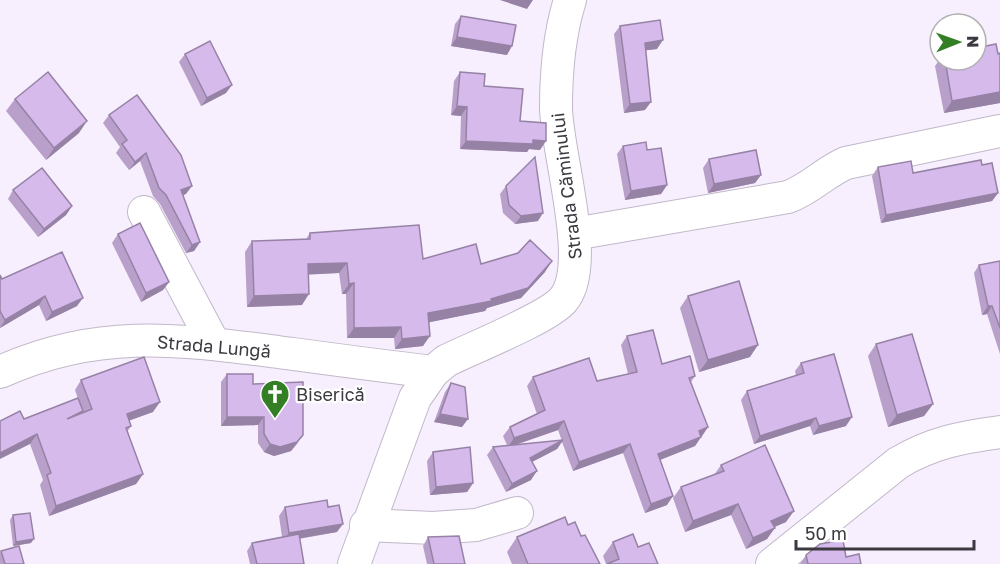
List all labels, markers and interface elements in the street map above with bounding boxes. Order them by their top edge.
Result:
north arrow [928,12,988,72]
text: N [963,35,983,48]
street label: Strada Căminului [546,111,586,261]
street label: Strada Lungă [156,330,272,362]
church icon: Biserică [259,378,291,420]
place label: Biserică [296,383,365,405]
scale bar [796,513,974,551]
text: 50 m [805,522,847,544]

